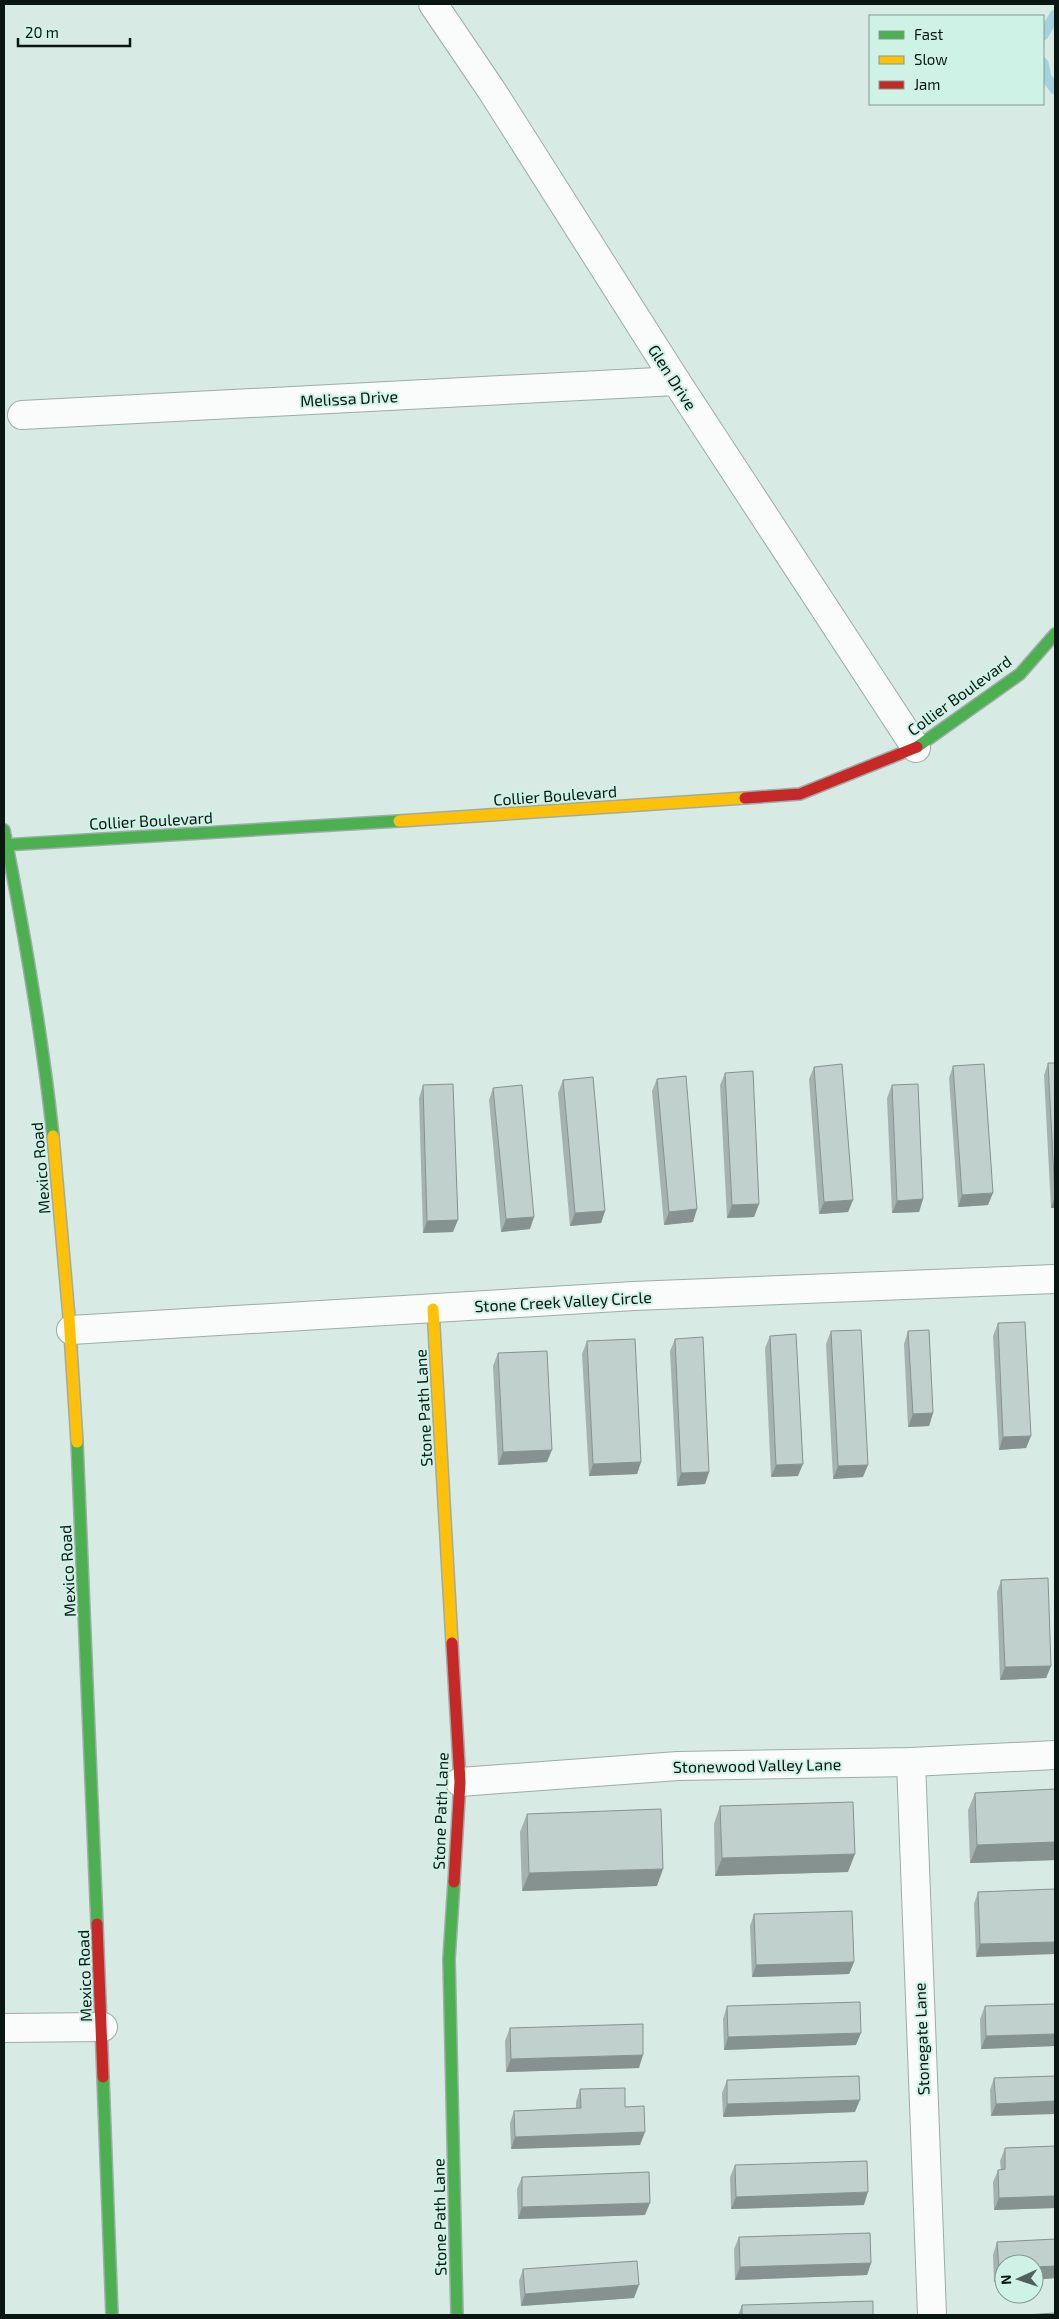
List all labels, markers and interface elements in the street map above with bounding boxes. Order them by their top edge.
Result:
scale bar [18,15,130,47]
legend [869,15,1044,105]
text: 20 m [25,23,59,41]
text: Fast [914,25,944,43]
text: Slow [914,50,948,68]
text: Jam [914,75,940,93]
street label: Glen Drive [645,341,701,413]
street label: Melissa Drive [300,386,398,410]
street label: Collier Boulevard [903,651,1015,739]
street label: Collier Boulevard [493,781,617,809]
street label: Collier Boulevard [89,807,213,833]
street label: Mexico Road [27,1121,53,1215]
street label: Stone Creek Valley Circle [474,1287,652,1315]
street label: Stone Path Lane [410,1349,436,1467]
street label: Mexico Road [55,1524,79,1618]
street label: Stone Path Lane [428,1752,452,1870]
street label: Stonewood Valley Lane [673,1754,841,1776]
street label: Mexico Road [73,1930,95,2022]
street label: Stonegate Lane [910,1982,932,2096]
street label: Stone Path Lane [428,2158,450,2276]
north arrow [994,2254,1044,2304]
text: N [997,2274,1014,2285]

